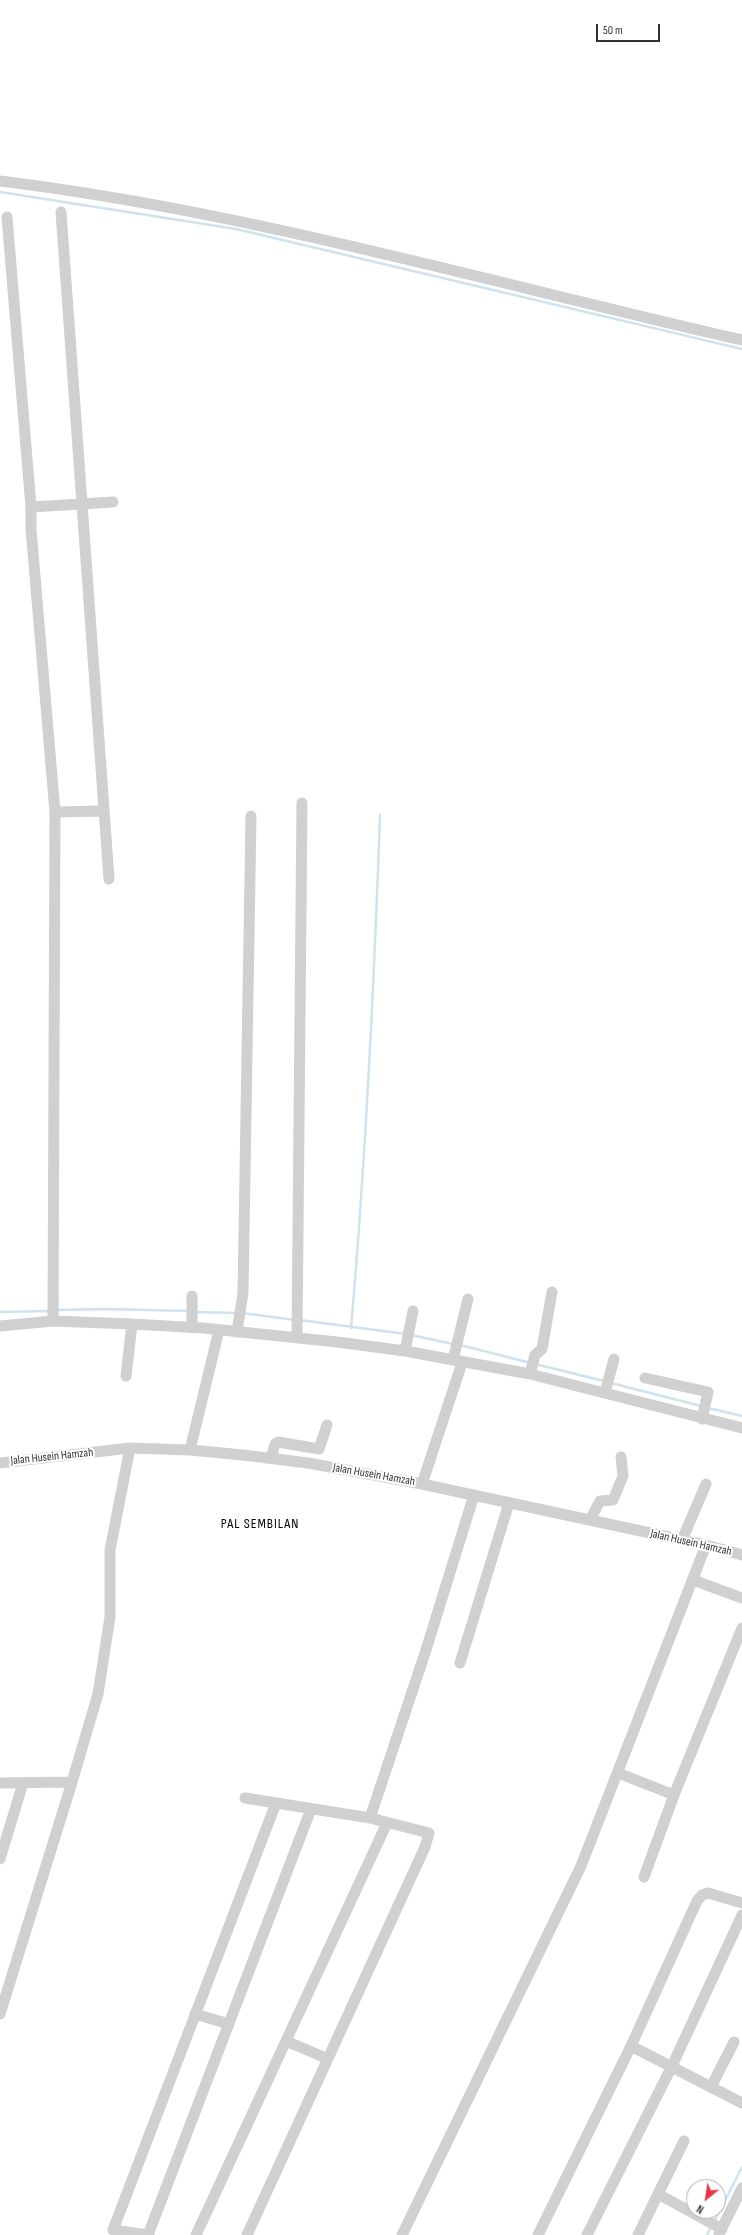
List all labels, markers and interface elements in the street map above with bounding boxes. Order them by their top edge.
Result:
scale bar [598,16,662,42]
text: 50 m [603,23,623,38]
street label: Jalan Husein Hamzah [10,1446,94,1468]
street label: Jalan Husein Hamzah [332,1461,416,1489]
district label: PAL SEMBILAN [221,1516,299,1532]
street label: Jalan Husein Hamzah [649,1527,733,1559]
north arrow [686,2179,726,2219]
text: N [694,2202,706,2216]

